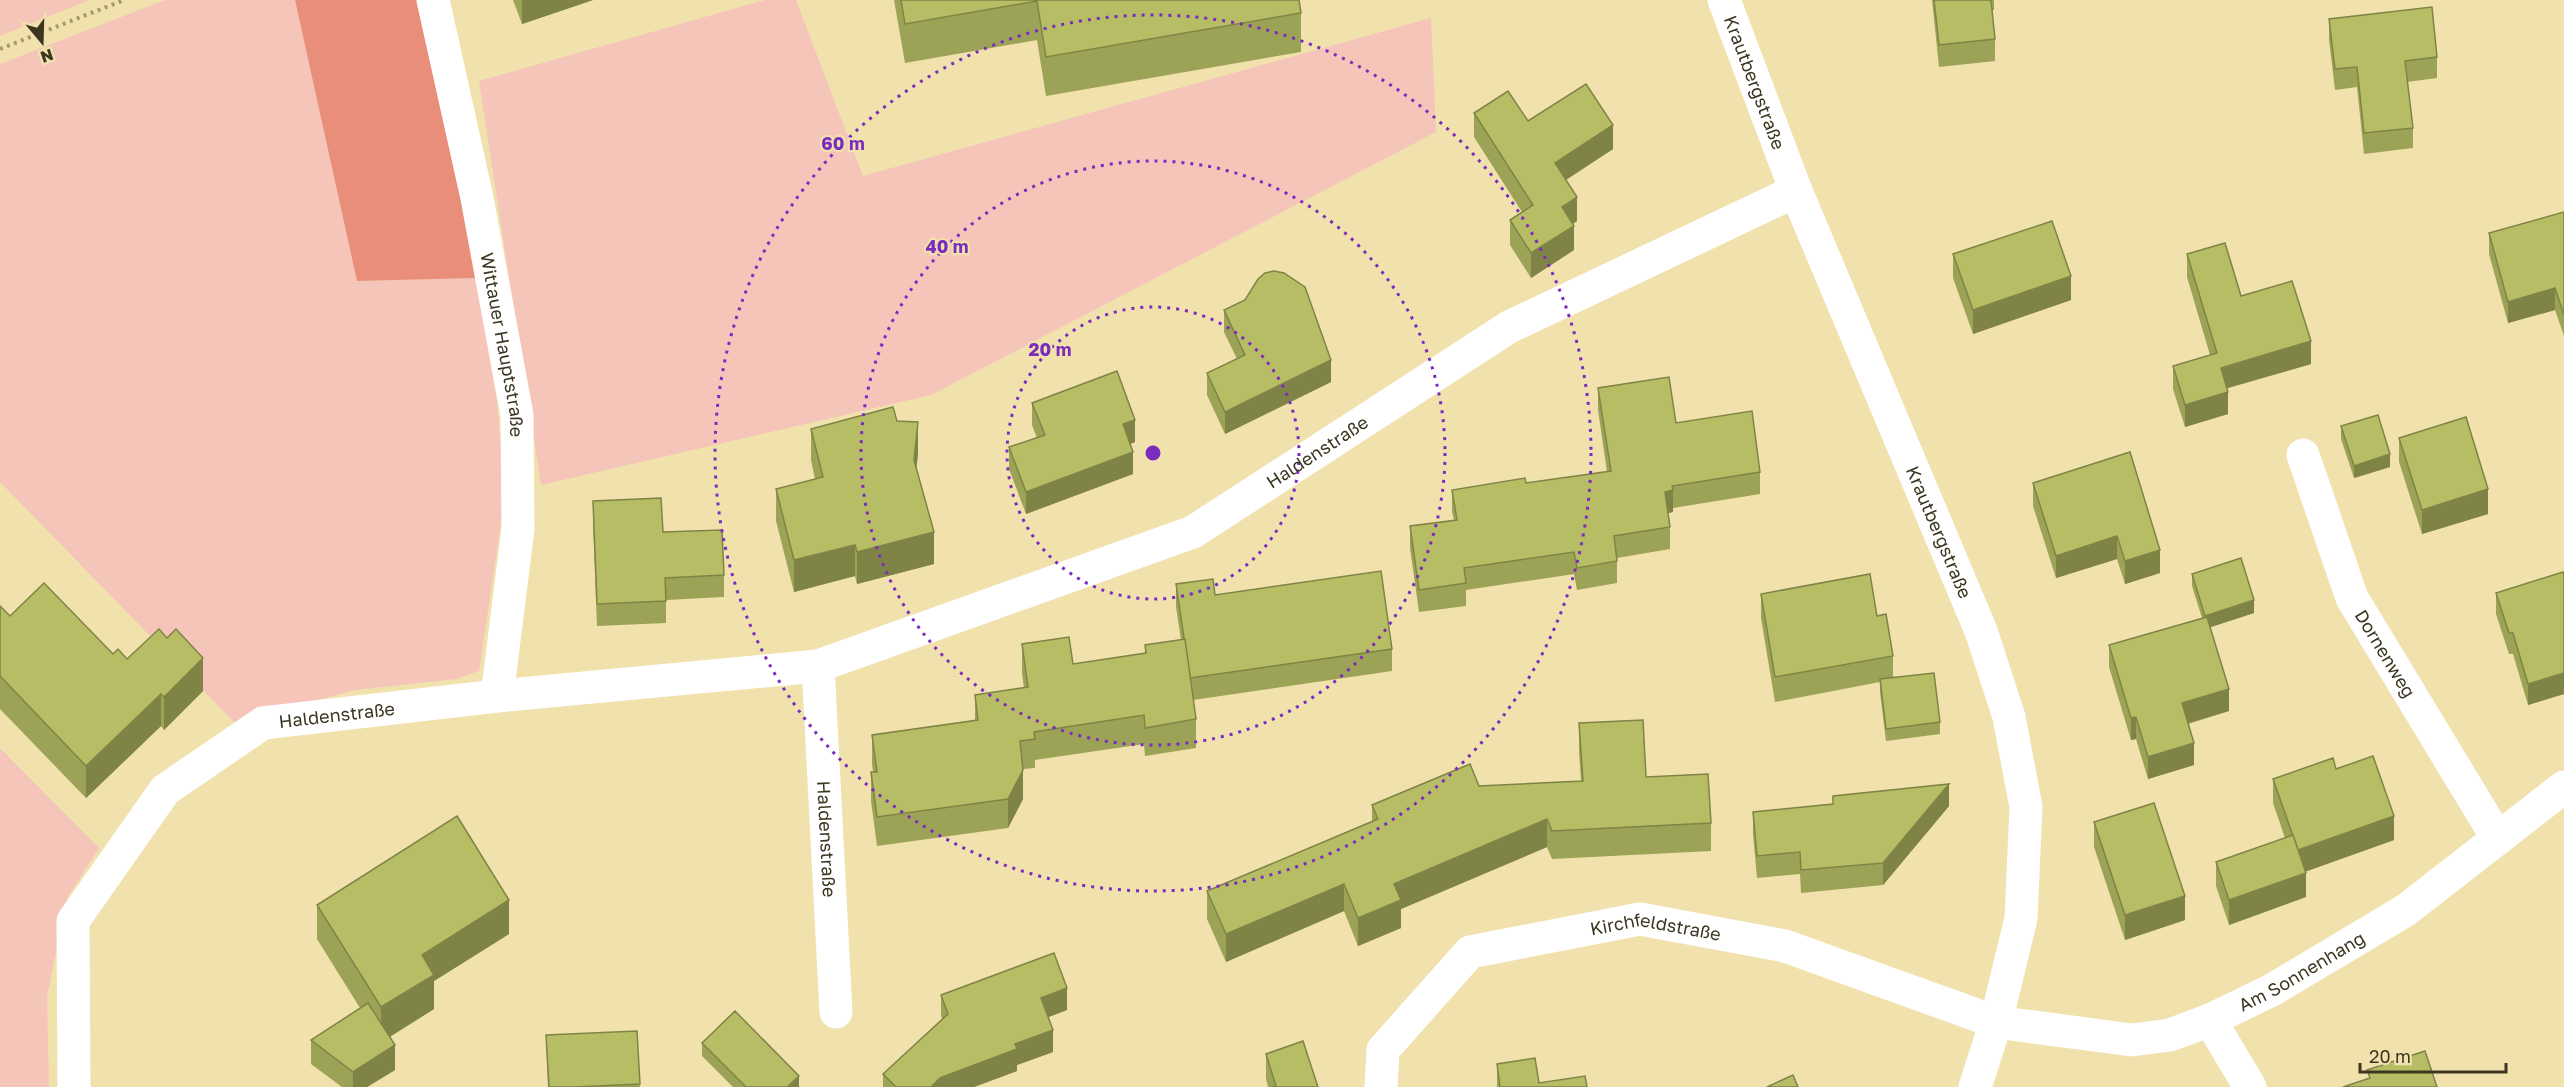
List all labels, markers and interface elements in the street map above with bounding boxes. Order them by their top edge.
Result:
north arrow [12,12,72,72]
street label: Krautbergstraße [1720,12,1790,152]
text: N [38,45,56,68]
text: 60 m [821,132,865,154]
text: 40 m [925,235,969,257]
street label: Wittauer Hauptstraße [476,251,528,437]
text: 20 m [1029,338,1071,360]
street label: Haldenstraße [1262,411,1372,493]
centre of rings [1143,443,1163,463]
street label: Krautbergstraße [1902,462,1977,602]
street label: Dornenweg [2351,605,2421,701]
street label: Haldenstraße [277,697,396,732]
street label: Haldenstraße [813,780,841,898]
street label: Kirchfeldstraße [1588,908,1723,945]
street label: Am Sonnenhang [2235,926,2369,1016]
scale bar [2360,1036,2506,1074]
text: 20 m [2369,1045,2411,1067]

